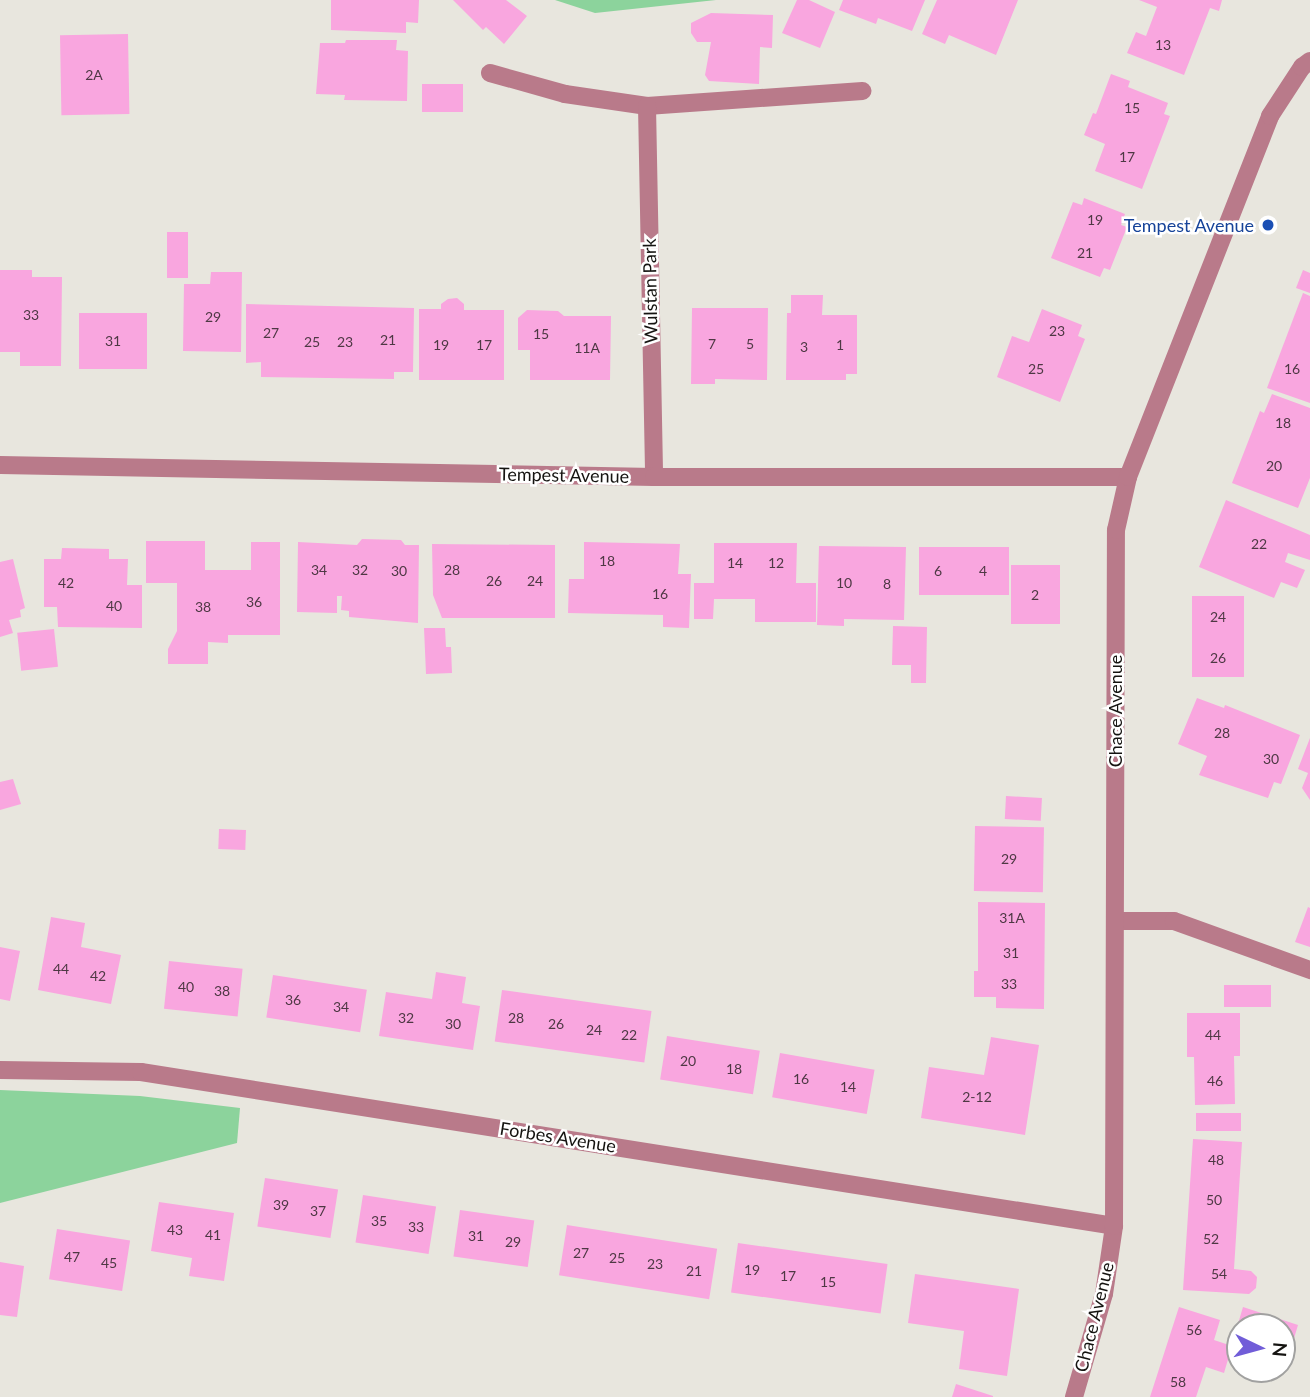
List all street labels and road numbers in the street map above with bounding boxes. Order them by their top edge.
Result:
street label: Wulstan Park [638,238,662,344]
street label: Tempest Avenue [498,463,630,487]
street label: Chace Avenue [1104,654,1126,768]
street label: Forbes Avenue [498,1117,618,1157]
street label: Chace Avenue [1070,1259,1118,1375]

